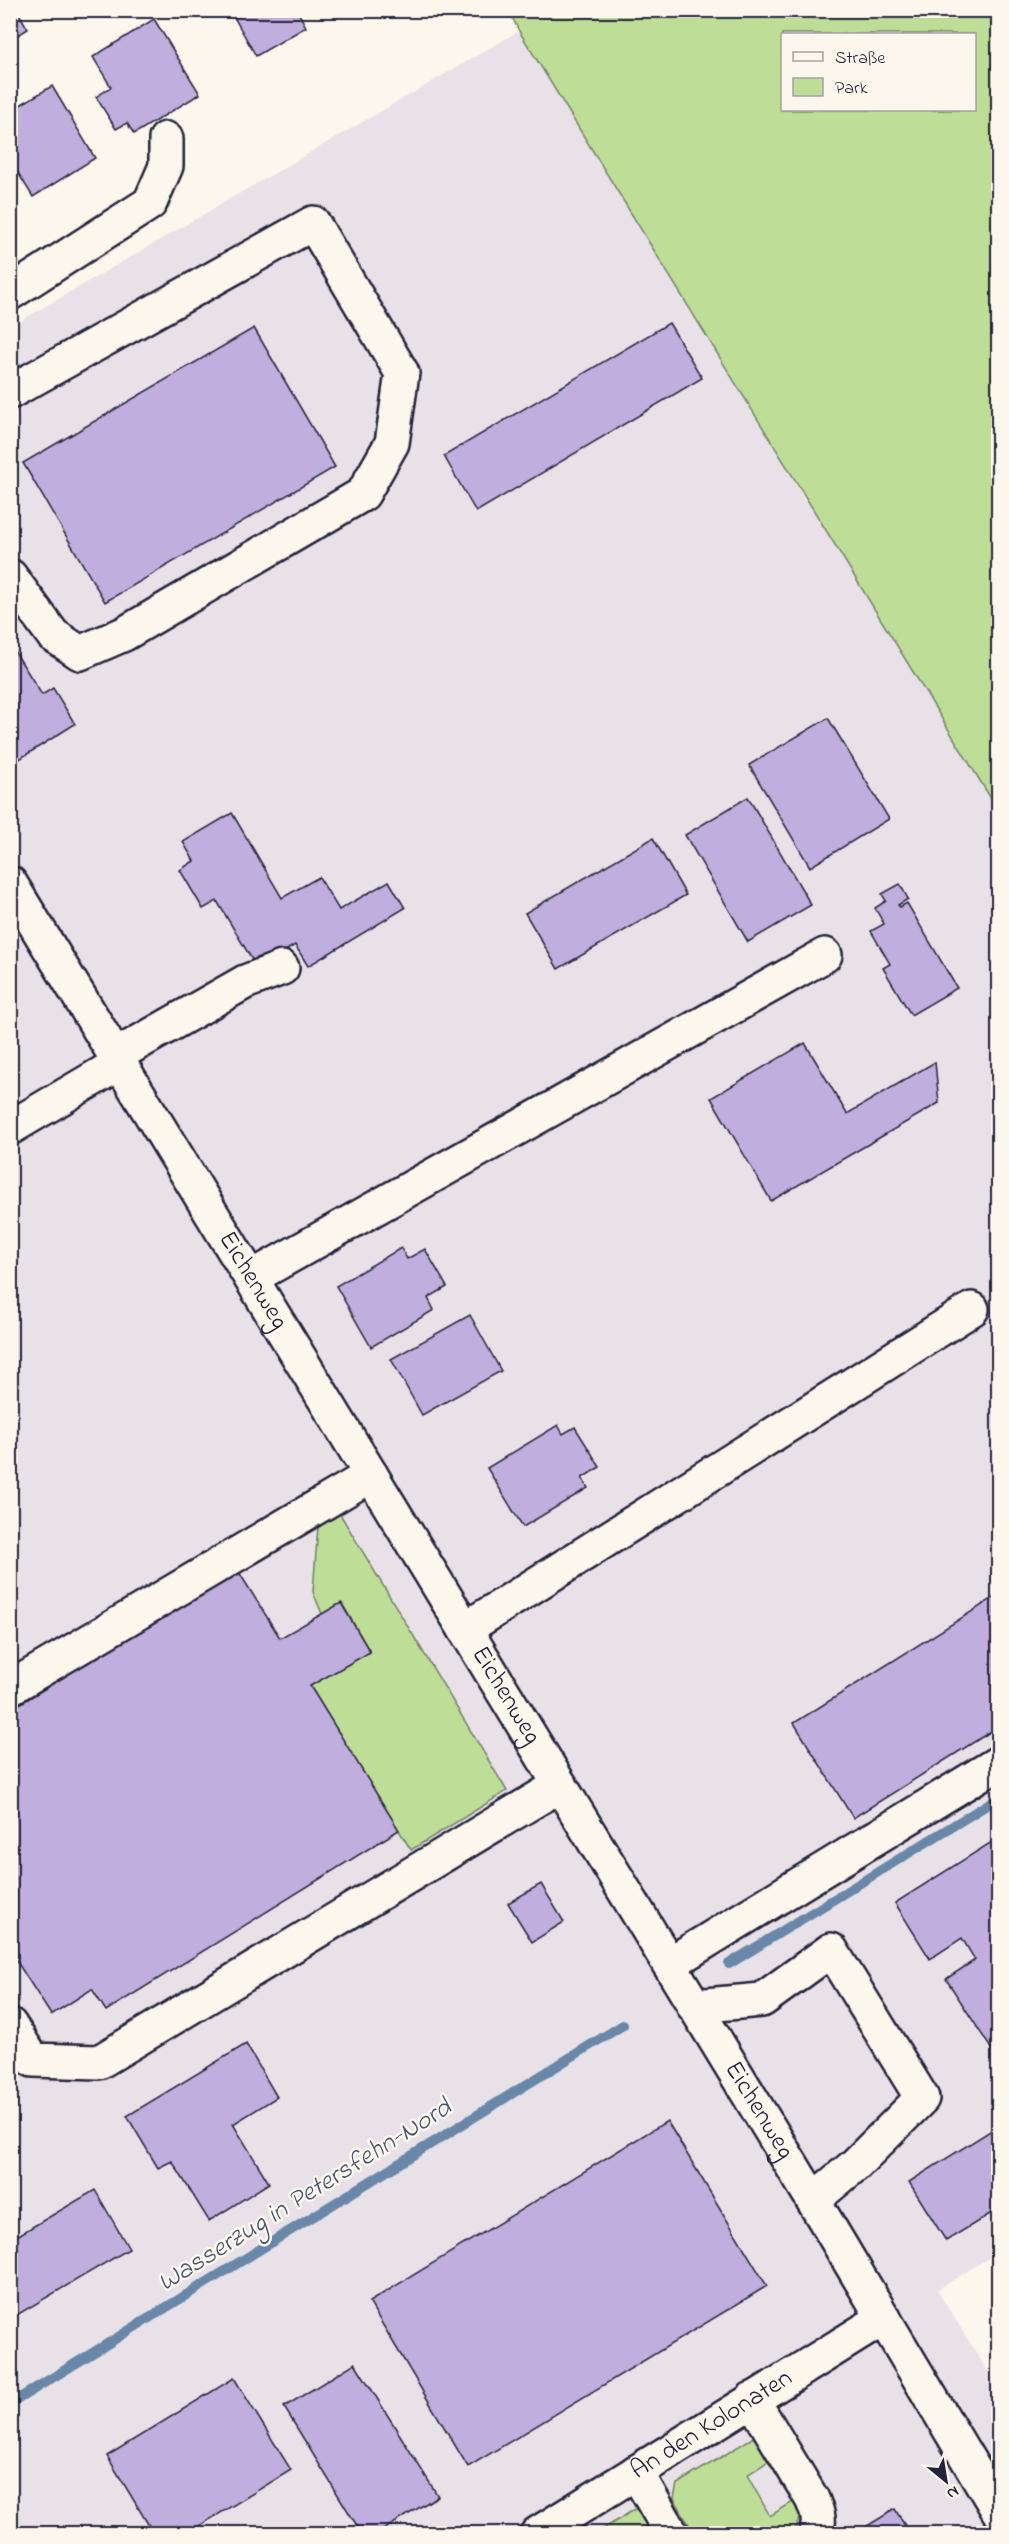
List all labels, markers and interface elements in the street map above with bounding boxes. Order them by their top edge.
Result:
legend [781,33,976,111]
text: Straße [835,46,886,72]
text: Park [835,76,868,102]
street label: Eichenweg [208,1224,297,1337]
street label: Eichenweg [461,1639,550,1752]
street label: Eichenweg [714,2054,803,2167]
water label: Wasserzug in Petersfehn-Nord [150,2088,462,2303]
street label: An den Kolonaten [624,2360,800,2490]
north arrow [916,2451,976,2511]
text: N [942,2479,963,2505]

